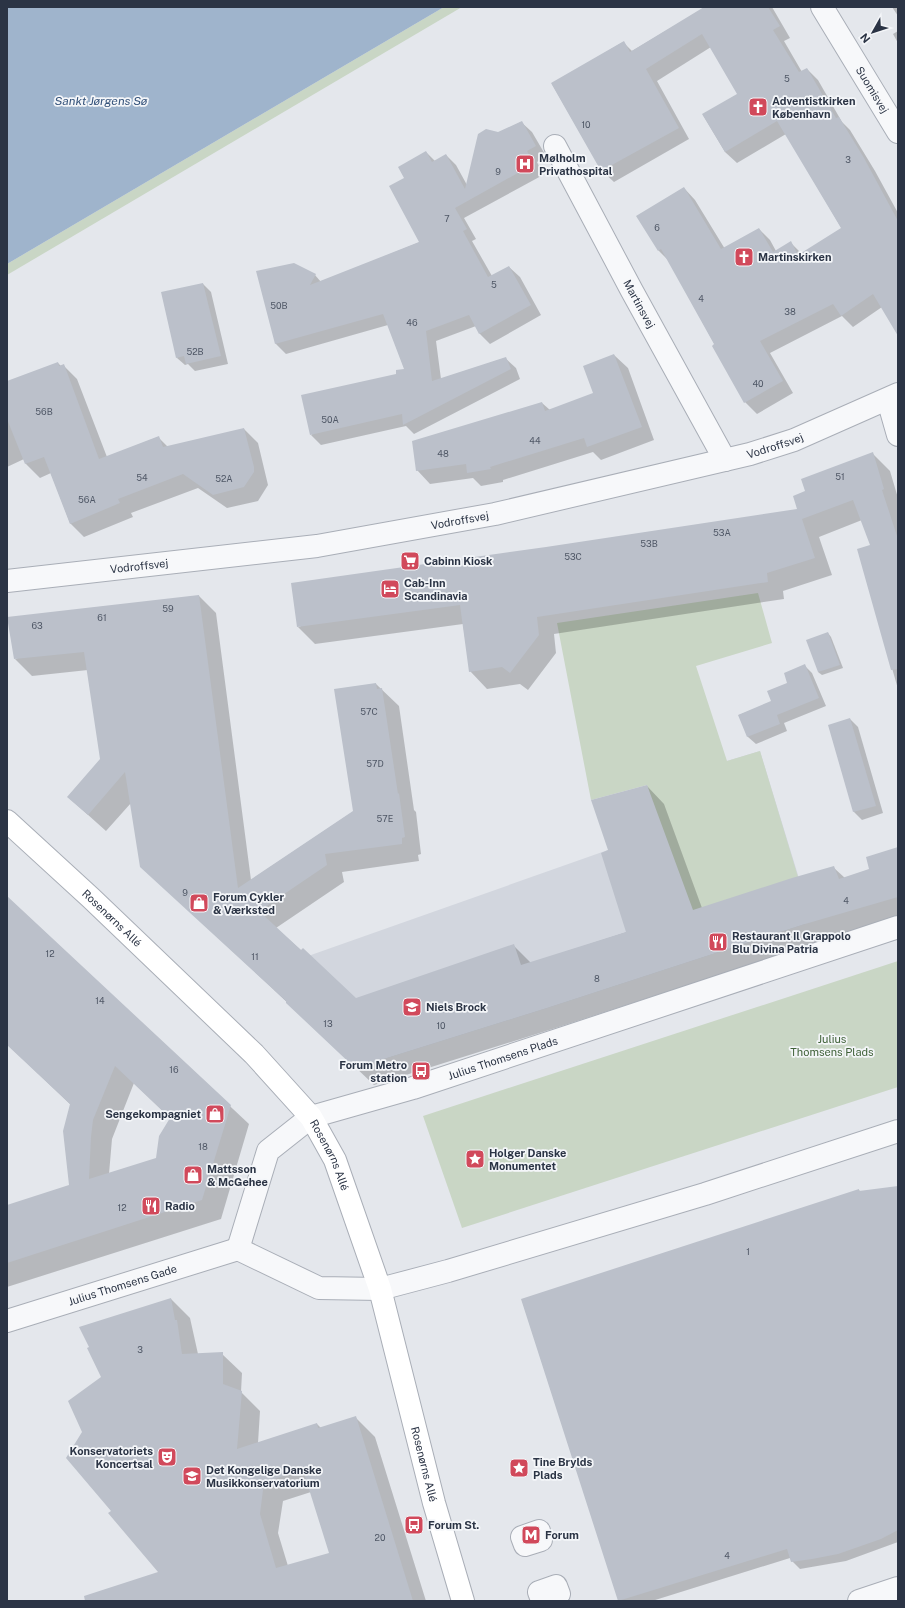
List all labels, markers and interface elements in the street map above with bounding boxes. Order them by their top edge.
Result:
north arrow [853,12,893,52]
text: N [858,31,873,45]
street label: Suomisvej [854,64,891,115]
house number: 5 [784,73,790,84]
water label: Sankt Jørgens Sø [55,94,148,108]
place label: Adventistkirken København [772,95,855,120]
church icon: Adventistkirken København [747,96,769,118]
house number: 10 [581,119,591,130]
place label: Mølholm Privathospital [539,152,613,177]
hospital icon: Mølholm Privathospital [514,153,536,175]
house number: 3 [845,154,851,165]
house number: 9 [495,166,501,177]
house number: 7 [444,213,450,224]
house number: 6 [654,222,660,233]
church icon: Martinskirken [733,246,755,268]
place label: Martinskirken [758,251,831,263]
street label: Martinsvej [621,278,657,330]
house number: 5 [491,279,497,290]
house number: 4 [698,293,704,304]
house number: 50B [270,300,288,311]
house number: 38 [784,306,796,317]
house number: 46 [406,317,418,328]
house number: 52B [186,346,204,357]
house number: 40 [752,378,764,389]
house number: 56B [35,406,53,417]
house number: 50A [321,414,339,425]
street label: Vodroffsvej [745,431,805,461]
house number: 44 [529,435,541,446]
house number: 48 [437,448,449,459]
house number: 51 [835,471,845,482]
house number: 54 [136,472,148,483]
house number: 52A [215,473,233,484]
house number: 56A [78,494,96,505]
street label: Vodroffsvej [430,509,490,531]
house number: 53A [713,527,732,538]
house number: 53B [640,538,658,549]
supermarket icon: Cabinn Kiosk [399,550,421,572]
house number: 53C [564,551,582,562]
place label: Cabinn Kiosk [424,555,493,567]
street label: Vodroffsvej [109,557,169,575]
place label: Cab-Inn Scandinavia [404,577,467,602]
hotel icon: Cab-Inn Scandinavia [379,578,401,600]
house number: 59 [162,603,174,614]
house number: 61 [97,612,107,623]
house number: 63 [31,620,43,631]
house number: 57C [360,706,378,717]
house number: 57D [366,758,384,769]
house number: 57E [377,813,394,824]
street label: Rosenørns Allé [80,887,144,949]
house number: 9 [182,887,188,898]
place label: Forum Cykler & Værksted [213,891,284,916]
shop icon: Forum Cykler & Værksted [188,892,210,914]
house number: 4 [843,895,849,906]
place label: Restaurant Il Grappolo Blu Divina Patria [732,930,851,955]
restaurant icon: Restaurant Il Grappolo Blu Divina Patria [707,931,729,953]
house number: 12 [45,948,55,959]
house number: 11 [251,951,259,962]
house number: 8 [594,973,600,984]
house number: 14 [95,995,105,1006]
school or university icon: Niels Brock [401,996,423,1018]
place label: Niels Brock [426,1001,487,1013]
house number: 13 [323,1018,333,1029]
house number: 10 [436,1020,446,1031]
park label: Julius Thomsens Plads [790,1033,874,1058]
street label: Julius Thomsens Plads [446,1034,560,1082]
place label: Forum Metro station [339,1059,407,1084]
bus stop icon: Forum Metro station [410,1060,432,1082]
house number: 16 [169,1064,179,1075]
shop icon: Sengekompagniet [204,1103,226,1125]
place label: Sengekompagniet [105,1108,201,1120]
street label: Rosenørns Allé [308,1117,351,1192]
house number: 18 [198,1141,208,1152]
place label: Holger Danske Monumentet [489,1147,566,1172]
place icon: Holger Danske Monumentet [464,1148,486,1170]
place label: Mattsson & McGehee [207,1163,268,1188]
shop icon: Mattsson & McGehee [182,1164,204,1186]
restaurant icon: Radio [140,1195,162,1217]
place label: Radio [165,1200,195,1212]
house number: 12 [117,1202,127,1213]
house number: 1 [746,1246,750,1257]
street label: Julius Thomsens Gade [67,1262,178,1308]
house number: 3 [137,1344,143,1355]
street label: Rosenørns Allé [409,1425,439,1503]
place label: Konservatoriets Koncertsal [70,1445,153,1470]
theatre icon: Konservatoriets Koncertsal [156,1446,178,1468]
place label: Tine Brylds Plads [533,1456,592,1481]
place icon: Tine Brylds Plads [508,1457,530,1479]
place label: Det Kongelige Danske Musikkonservatorium [206,1464,322,1489]
school or university icon: Det Kongelige Danske Musikkonservatorium [181,1465,203,1487]
bus stop icon: Forum St. [403,1514,425,1536]
place label: Forum St. [428,1519,479,1531]
metro station icon: Forum [520,1524,542,1546]
place label: Forum [545,1529,579,1541]
house number: 20 [375,1532,386,1543]
house number: 4 [724,1550,730,1561]

